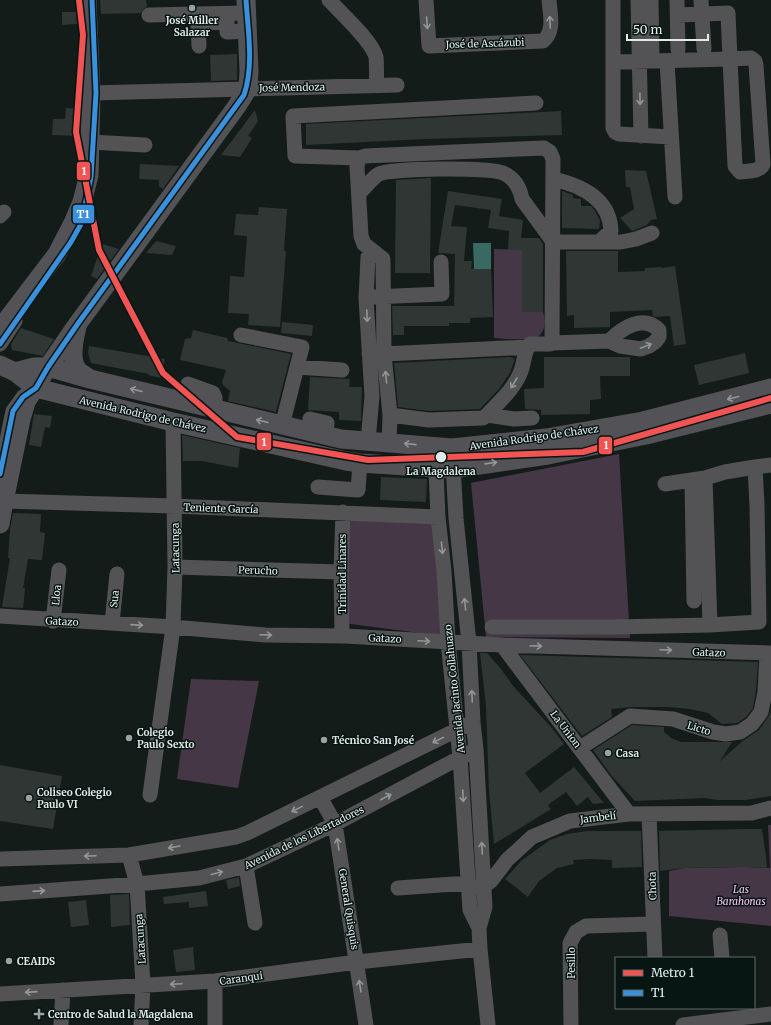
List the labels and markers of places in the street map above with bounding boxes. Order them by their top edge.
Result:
marker: José Miller Salazar [187,3,197,13]
place label: José Miller Salazar [165,14,219,39]
marker: La Magdalena [434,450,448,464]
place label: La Magdalena [406,465,476,478]
place label: Colegio Paulo Sexto [137,726,194,751]
marker: Colegio Paulo Sexto [124,733,134,743]
place label: Técnico San José [332,734,415,747]
marker: Técnico San José [319,735,329,745]
place label: Casa [616,747,639,760]
marker: Casa [603,748,613,758]
place label: Coliseo Colegio Paulo VI [37,786,112,811]
marker: Coliseo Colegio Paulo VI [24,793,34,803]
place label: CEAIDS [17,955,55,968]
marker: CEAIDS [4,956,14,966]
marker: Centro de Salud la Magdalena [33,1008,45,1020]
place label: Centro de Salud la Magdalena [48,1008,193,1021]

